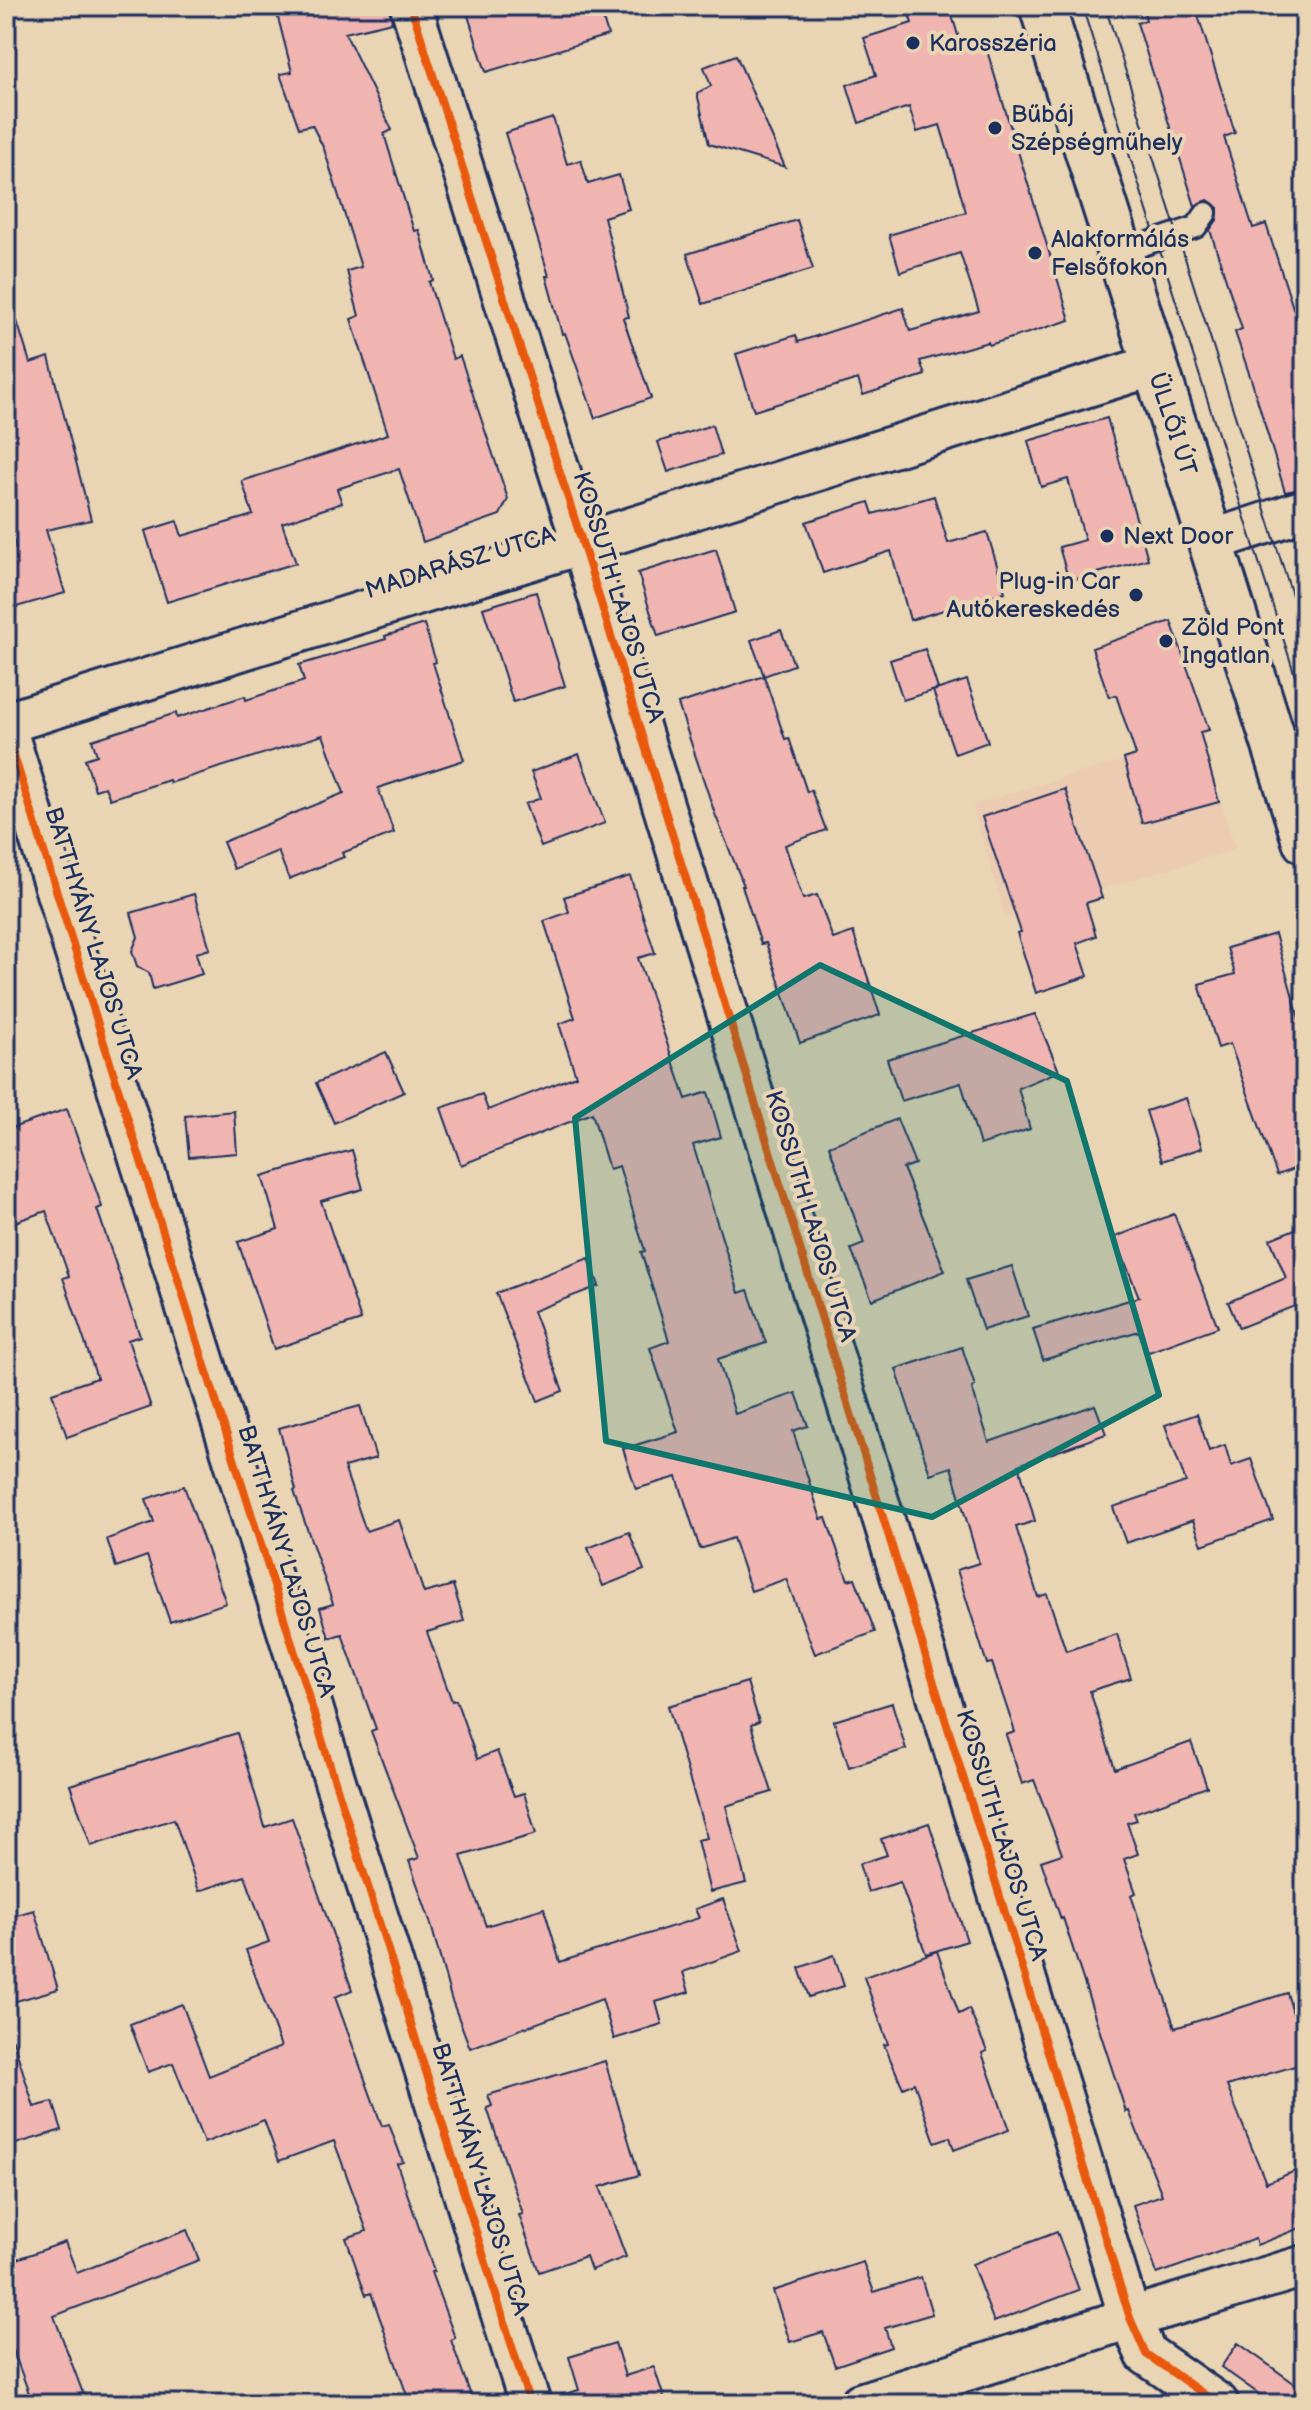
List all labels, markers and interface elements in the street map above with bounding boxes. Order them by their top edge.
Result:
place label: Karosszéria [929,29,1057,58]
marker: Karosszéria [904,34,922,52]
place label: Bűbáj Szépségműhely [1011,100,1183,157]
marker: Bűbáj Szépségműhely [986,119,1004,137]
place label: Alakformálás Felsőfokon [1051,225,1189,282]
marker: Alakformálás Felsőfokon [1026,244,1044,262]
street label: ÜLLŐI ÚT [1142,369,1204,480]
street label: KOSSUTH LAJOS UTCA [567,468,671,726]
street label: MADARÁSZ UTCA [362,519,559,605]
place label: Next Door [1123,522,1233,551]
marker: Next Door [1098,527,1116,545]
place label: Plug-in Car Autókereskedés [946,567,1120,624]
marker: Plug-in Car Autókereskedés [1127,586,1145,604]
place label: Zöld Pont Ingatlan [1181,613,1285,670]
marker: Zöld Pont Ingatlan [1157,632,1175,650]
street label: BATTHYÁNY LAJOS UTCA [38,803,150,1083]
street label: KOSSUTH LAJOS UTCA [759,1087,863,1345]
street label: BATTHYÁNY LAJOS UTCA [231,1421,343,1701]
street label: KOSSUTH LAJOS UTCA [950,1706,1054,1964]
street label: BATTHYÁNY LAJOS UTCA [425,2039,537,2319]

